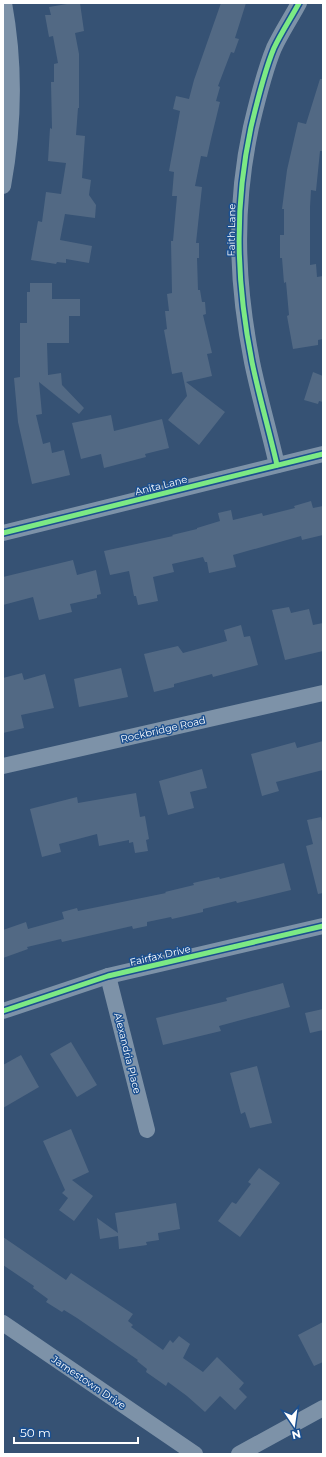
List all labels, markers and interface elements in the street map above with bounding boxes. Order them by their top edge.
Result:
street label: Faith Lane [225,204,238,256]
street label: Anita Lane [134,473,189,498]
street label: Rockbridge Road [119,713,207,746]
street label: Fairfax Drive [128,942,192,969]
street label: Alexandria Place [111,1011,144,1095]
street label: Jamestown Drive [48,1352,128,1412]
north arrow [274,1405,314,1445]
scale bar [14,1419,138,1445]
text: 50 m [20,1425,51,1440]
text: N [290,1427,302,1443]

